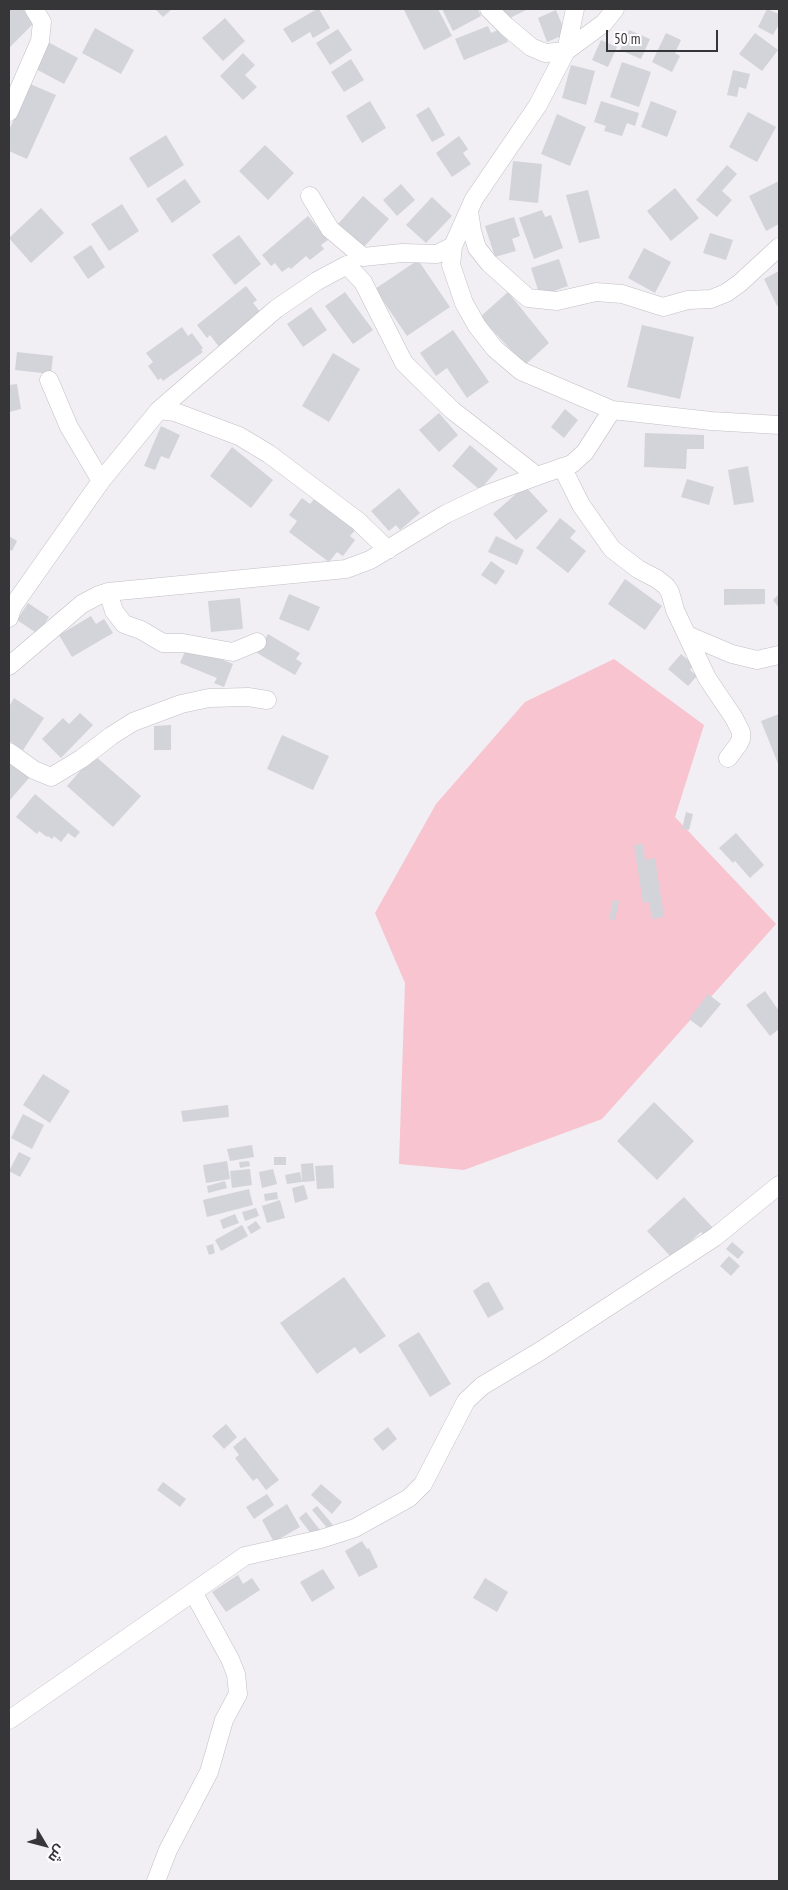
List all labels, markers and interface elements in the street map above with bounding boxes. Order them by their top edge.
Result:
scale bar [608,20,720,52]
text: 50 m [614,29,640,48]
north arrow [20,1820,70,1870]
text: ش [44,1841,70,1867]

